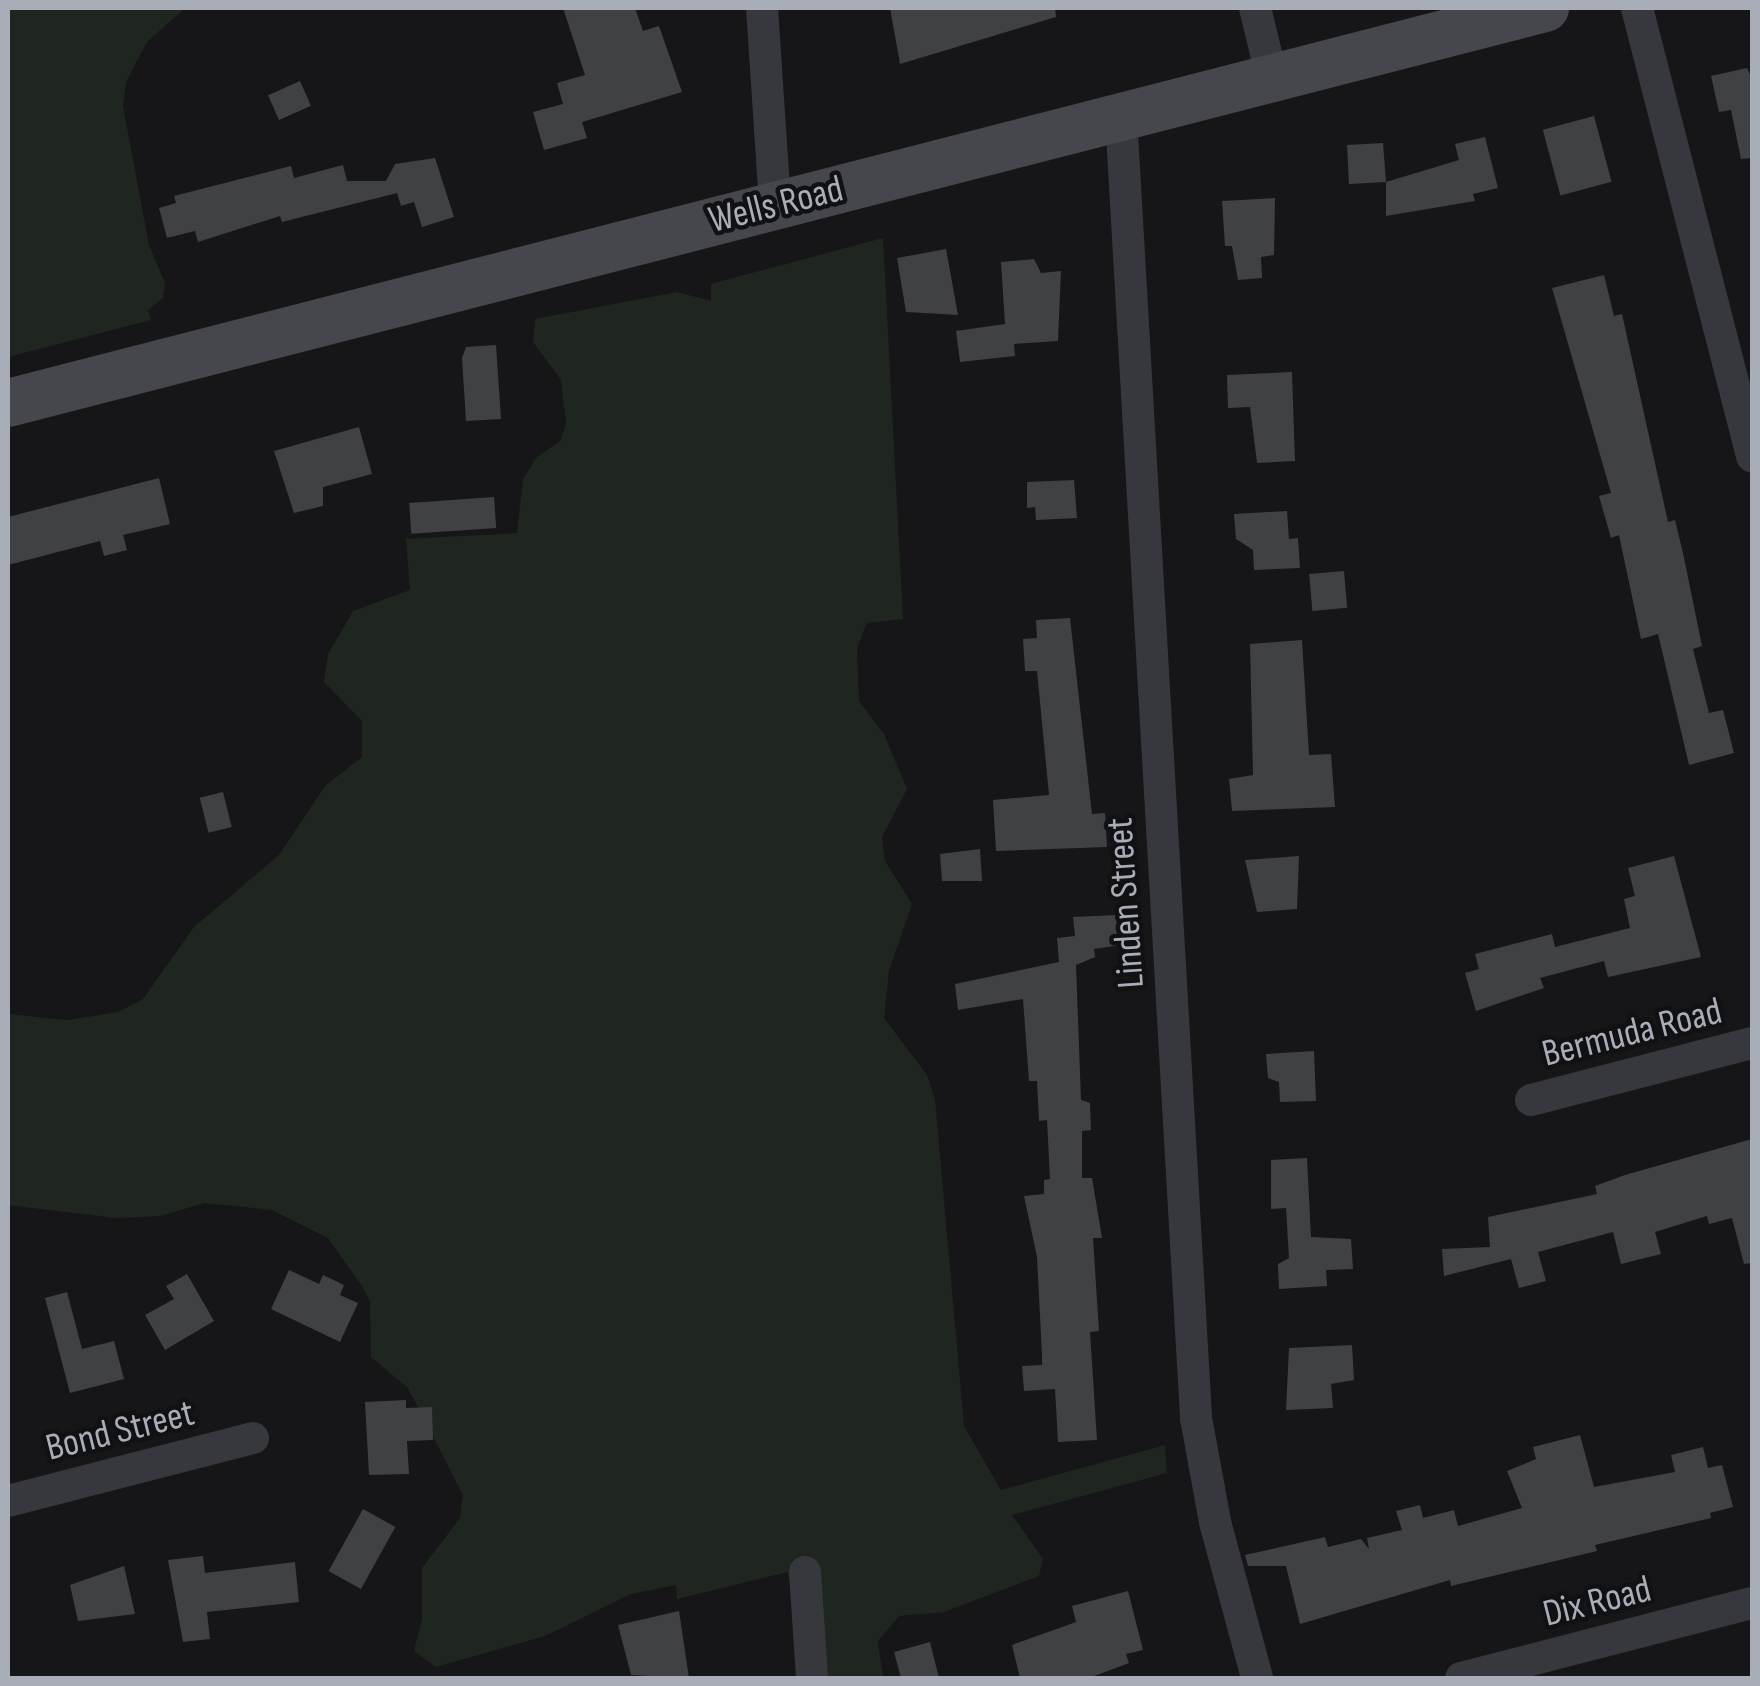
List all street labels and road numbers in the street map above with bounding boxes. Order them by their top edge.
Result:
street label: Wells Road [704,166,848,244]
street label: Linden Street [1097,816,1155,990]
street label: Bermuda Road [1538,989,1726,1077]
street label: Bond Street [41,1391,199,1471]
street label: Dix Road [1538,1567,1656,1637]

